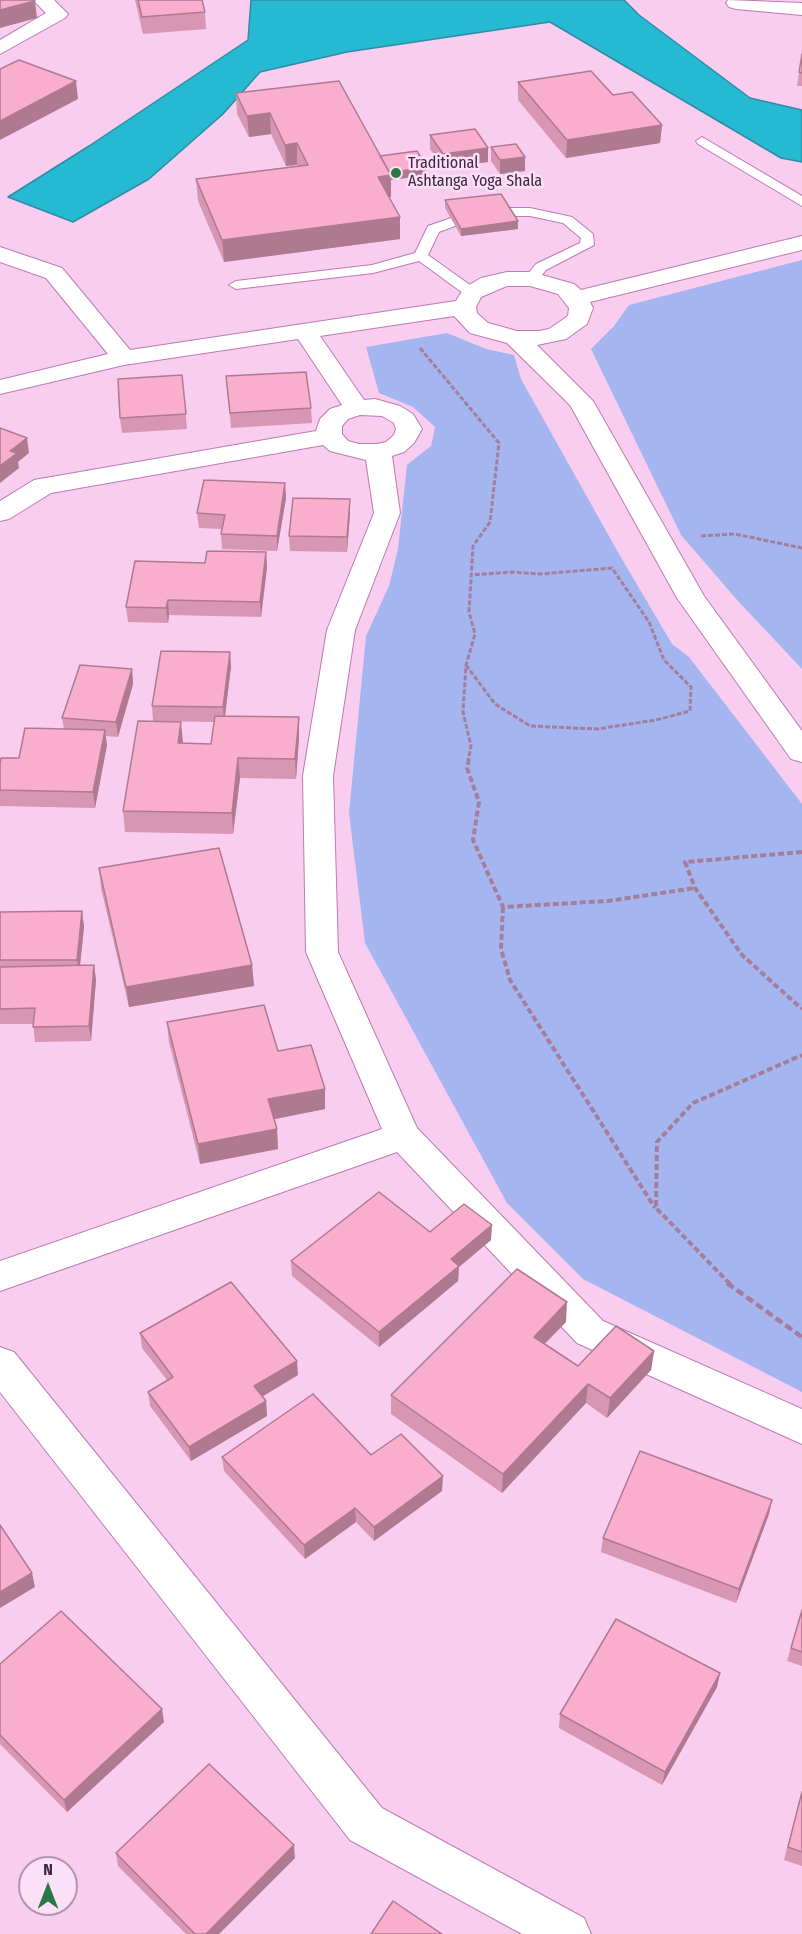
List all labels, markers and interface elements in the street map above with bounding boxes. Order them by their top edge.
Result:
place label: Traditional Ashtanga Yoga Shala [408,154,542,192]
marker: Traditional Ashtanga Yoga Shala [389,166,403,180]
north arrow [18,1856,78,1916]
text: N [43,1860,53,1879]

